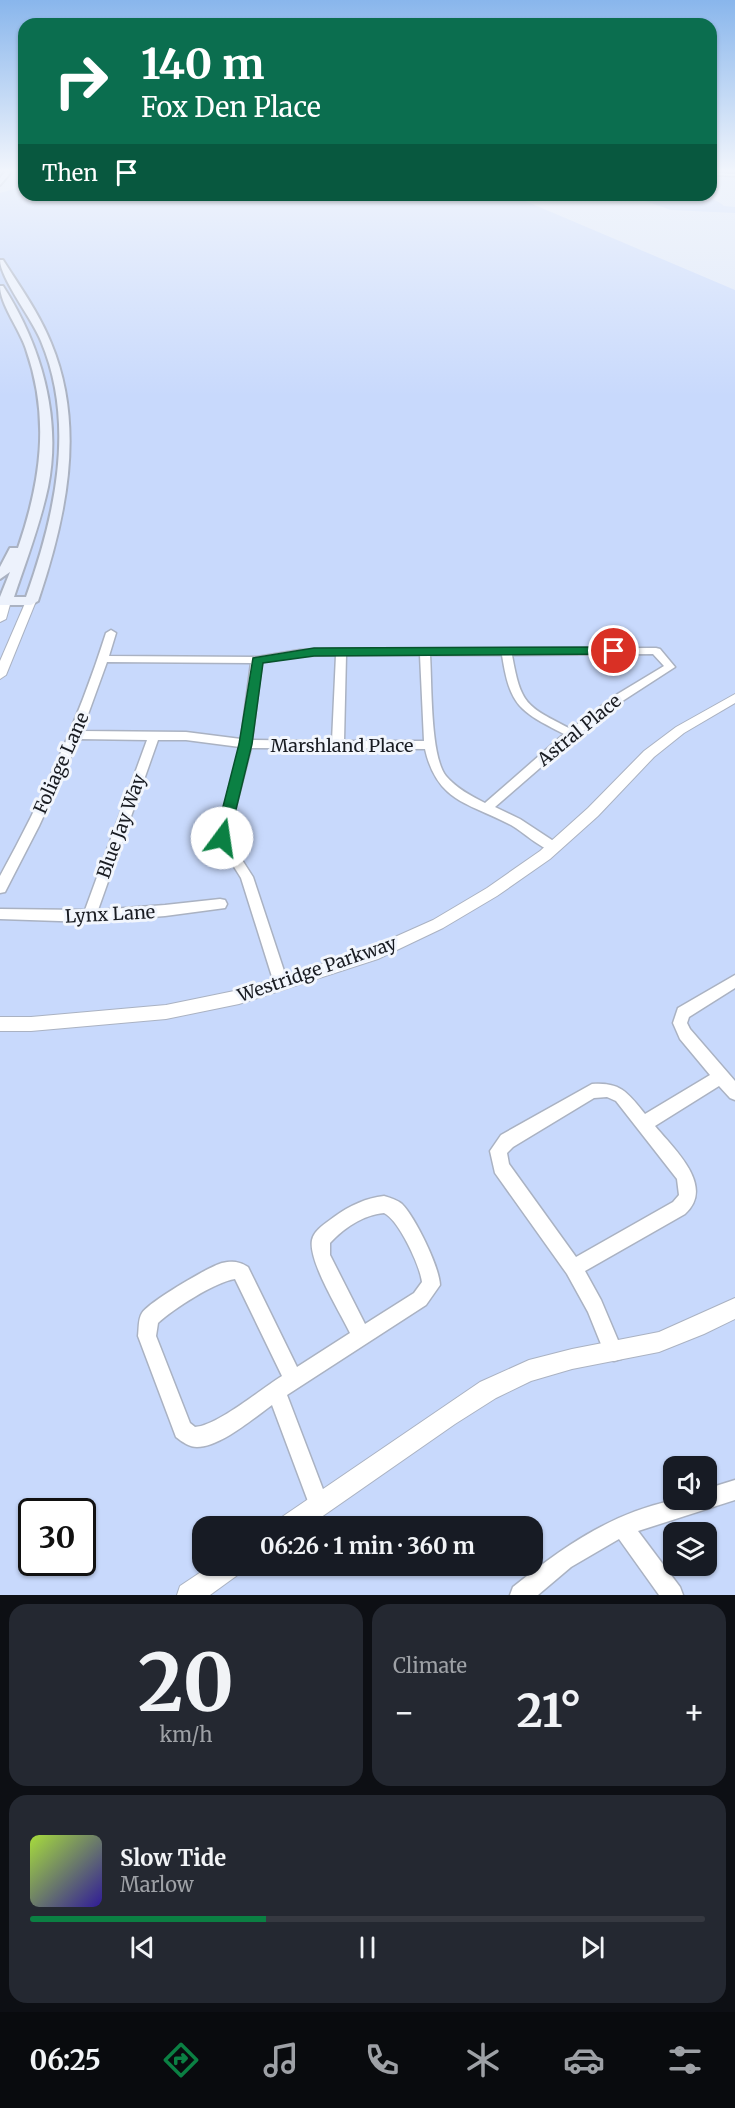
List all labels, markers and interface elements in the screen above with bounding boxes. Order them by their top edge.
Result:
text: 140 m [141,38,264,90]
icon: right [42,42,120,120]
text: Fox Den Place [141,90,321,124]
icon: arrive [110,156,143,189]
text: Then [42,159,98,187]
pin [588,625,639,676]
icon: arrive [597,634,630,667]
street label: Astral Place [532,689,626,771]
street label: Foliage Lane [28,709,94,817]
street label: Marshland Place [270,734,414,757]
street label: Blue Jay Way [91,770,151,881]
position arrow [190,806,254,870]
street label: Lynx Lane [64,900,156,928]
street label: Westridge Parkway [233,931,400,1007]
map controls [663,1456,717,1576]
button: sound [663,1456,717,1510]
speed limit sign: 30 [18,1498,96,1576]
button: layers [663,1522,717,1576]
text: 06:26 · 1 min · 360 m [260,1532,475,1560]
text: 20 [138,1634,234,1732]
text: Climate [393,1653,467,1678]
text: 21° [516,1683,582,1739]
text: − [393,1692,415,1733]
text: + [683,1692,705,1733]
text: km/h [160,1722,212,1747]
text: Slow Tide [120,1844,226,1872]
text: Marlow [120,1872,194,1897]
icon: previous [126,1931,159,1964]
icon: pause [351,1931,384,1964]
icon: next [576,1931,609,1964]
icon: directions [160,2039,202,2081]
icon: music [260,2039,302,2081]
icon: phone [361,2039,403,2081]
icon: climate [462,2039,504,2081]
icon: car [563,2039,605,2081]
icon: filters [664,2039,706,2081]
text: 06:25 [29,2043,101,2077]

